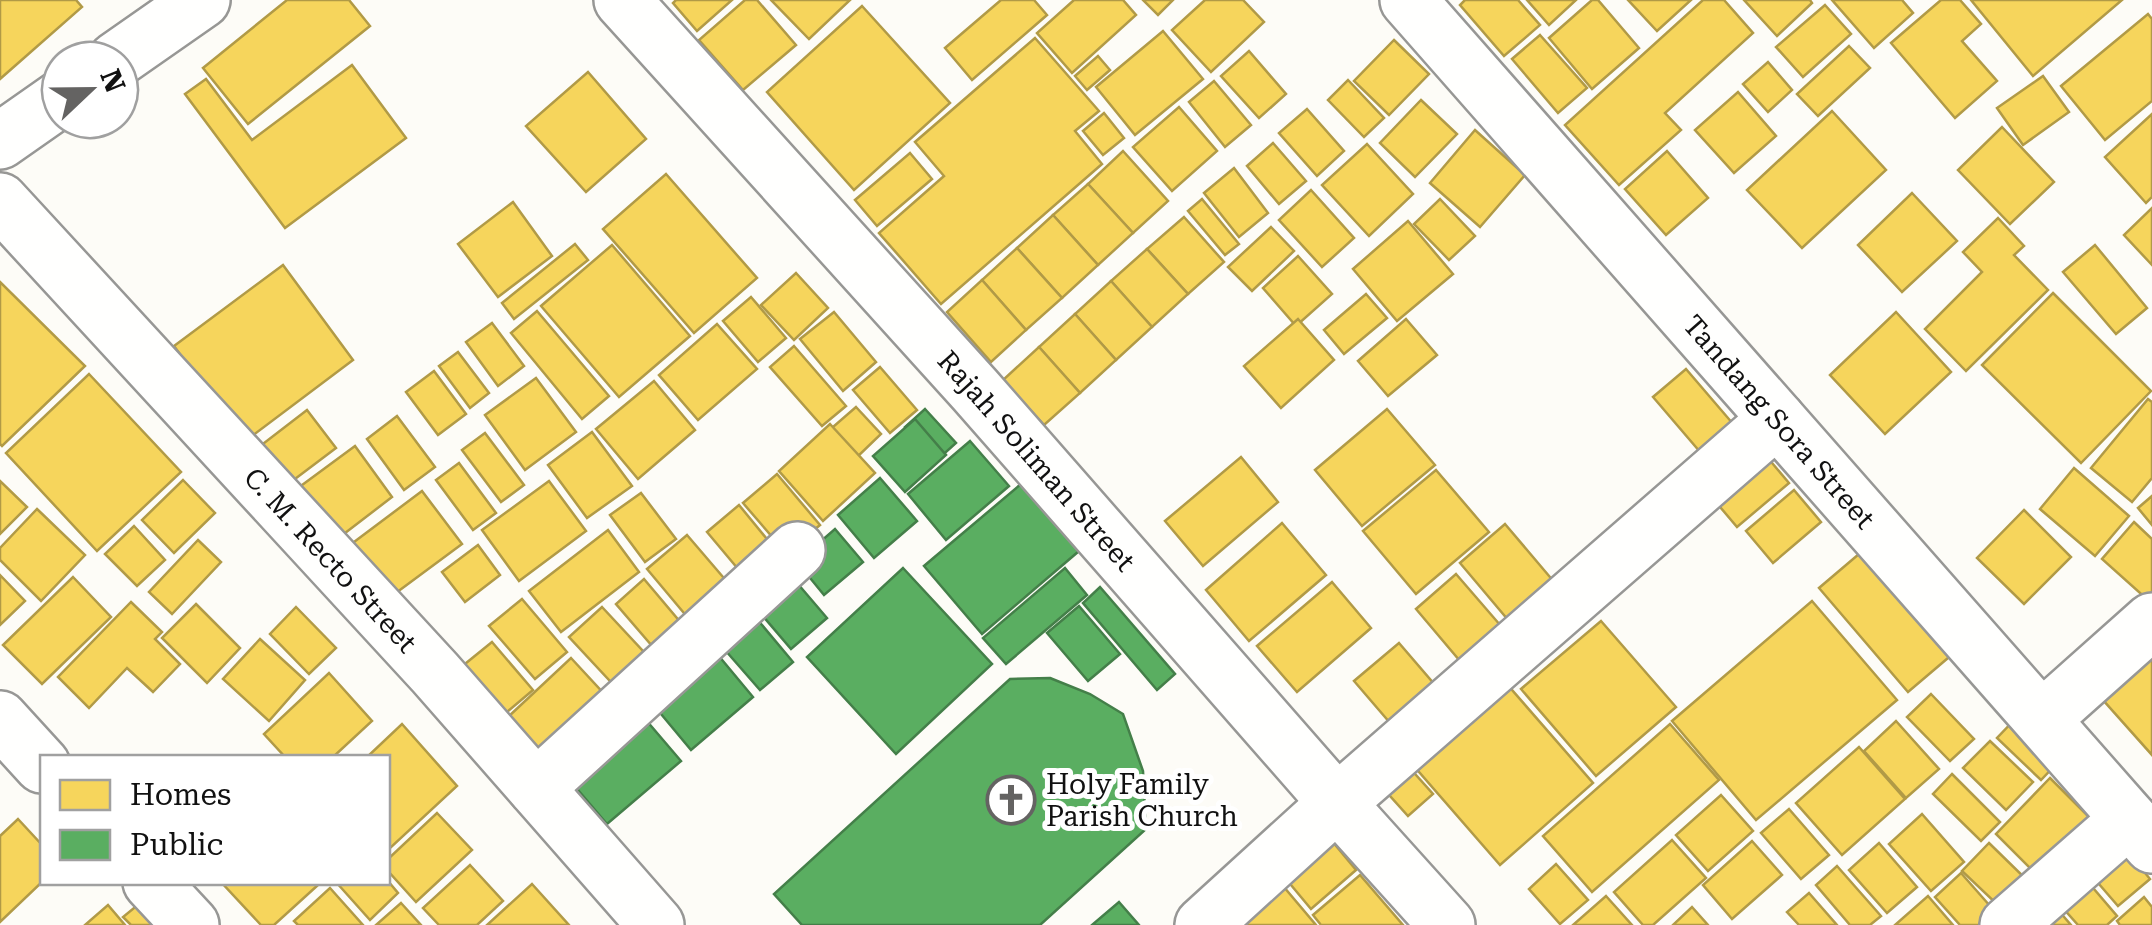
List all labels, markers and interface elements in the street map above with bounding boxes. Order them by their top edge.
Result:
north arrow [40,40,140,140]
text: N [93,65,132,97]
street label: Tandang Sora Street [1676,309,1882,536]
street label: Rajah Soliman Street [931,344,1142,578]
street label: C. M. Recto Street [237,461,424,659]
legend [40,755,390,885]
place label: Holy Family Parish Church [1046,768,1238,833]
church icon: Holy Family Parish Church [985,774,1037,826]
text: Homes [130,777,231,812]
text: Public [130,827,223,862]

